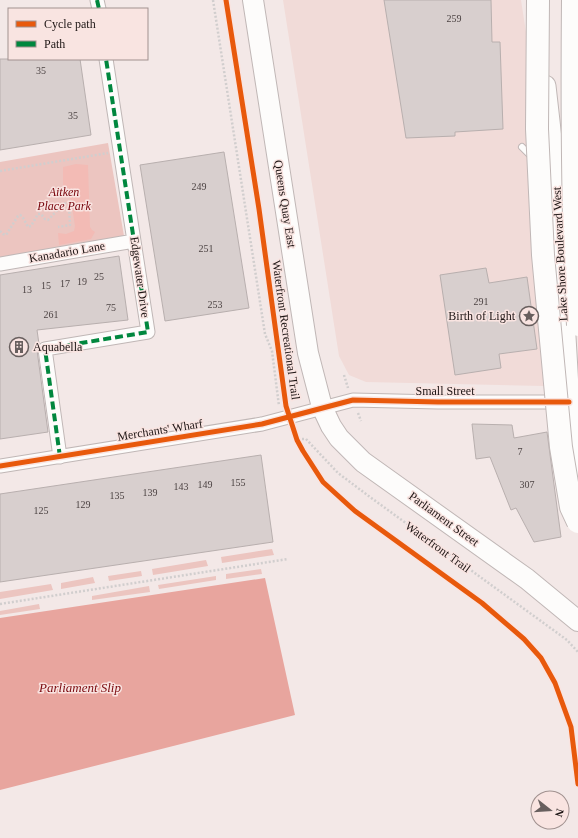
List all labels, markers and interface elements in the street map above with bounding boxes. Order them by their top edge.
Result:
legend [8,8,148,60]
house number: 259 [447,13,462,24]
text: Cycle path [44,17,96,31]
text: Path [44,37,65,51]
house number: 35 [36,65,46,76]
house number: 35 [68,110,78,121]
street label: Queens Quay East [271,159,299,250]
house number: 249 [192,181,207,192]
park label: Aitken Place Park [36,185,91,213]
street label: Lake Shore Boulevard West [549,186,571,322]
street label: Edgewater Drive [127,236,153,318]
street label: Kanadario Lane [28,238,106,266]
house number: 251 [199,243,214,254]
street label: Waterfront Recreational Trail [269,259,303,401]
house number: 25 [94,271,104,282]
house number: 19 [77,276,87,287]
house number: 17 [60,278,70,289]
house number: 15 [41,280,51,291]
house number: 13 [22,284,32,295]
house number: 291 [474,296,489,307]
house number: 253 [208,299,223,310]
house number: 75 [106,302,116,313]
place icon: Birth of Light [518,305,540,327]
house number: 261 [44,309,59,320]
place label: Birth of Light [448,309,516,323]
building icon: Aquabella [8,336,30,358]
place label: Aquabella [33,340,83,354]
street label: Small Street [416,384,475,398]
street label: Merchants' Wharf [116,416,204,444]
house number: 7 [518,446,523,457]
house number: 155 [231,477,246,488]
house number: 149 [198,479,213,490]
house number: 307 [520,479,535,490]
house number: 143 [174,481,189,492]
house number: 139 [143,487,158,498]
street label: Parliament Street [406,489,482,549]
house number: 135 [110,490,125,501]
house number: 129 [76,499,91,510]
house number: 125 [34,505,49,516]
street label: Waterfront Trail [403,519,474,576]
water label: Parliament Slip [38,680,121,695]
north arrow [530,790,570,830]
text: N [553,807,566,819]

